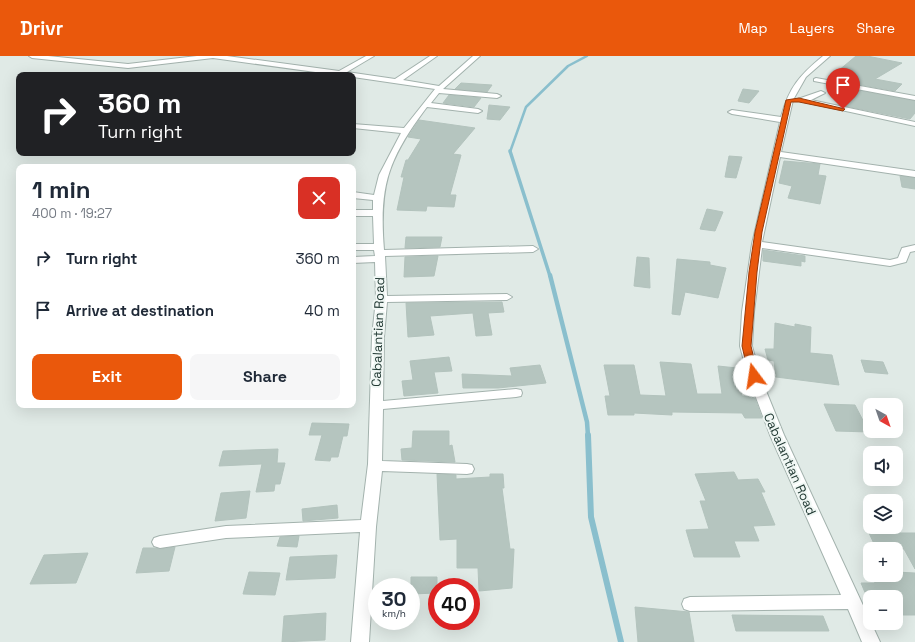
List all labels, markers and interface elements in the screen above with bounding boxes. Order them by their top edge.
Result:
text: Drivr [20,16,63,41]
text: Map [738,19,768,37]
text: Layers [790,19,834,37]
text: Share [856,19,895,37]
pin [826,68,860,109]
icon: arrive [832,74,854,96]
text: 360 m [98,85,182,121]
icon: right [32,88,84,140]
text: Turn right [98,120,182,143]
text: 1 min [32,174,91,205]
button: close [298,177,340,219]
text: 400 m · 19:27 [32,205,112,222]
icon: right [32,247,54,269]
text: Turn right [66,249,137,268]
text: 360 m [295,249,340,268]
street label: Cabalantian Road [368,277,388,387]
icon: arrive [32,299,54,321]
text: Arrive at destination [66,301,214,320]
text: 40 m [304,301,340,320]
button: Exit [32,354,182,400]
button: Share [190,354,340,400]
position arrow [733,355,775,397]
north arrow [863,398,903,438]
map controls [863,398,903,630]
street label: Cabalantian Road [760,410,820,518]
button: sound [863,446,903,486]
button: layers [863,494,903,534]
button: + [863,542,903,582]
speed limit sign: 40 [428,578,480,630]
text: 30 [381,586,407,612]
button: − [863,590,903,630]
text: km/h [382,607,406,620]

